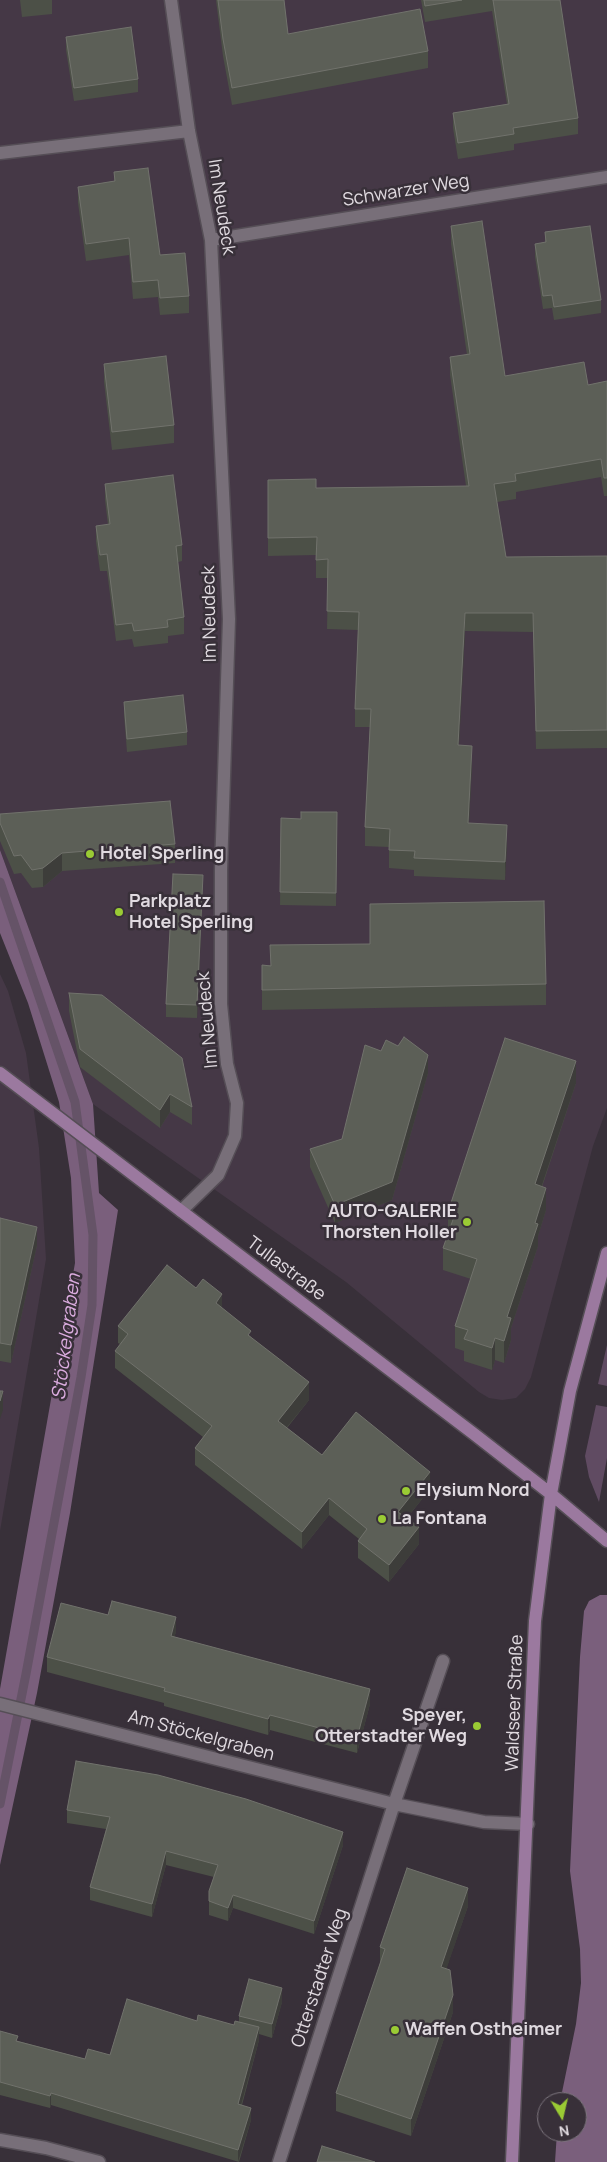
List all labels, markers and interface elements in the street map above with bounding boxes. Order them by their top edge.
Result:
street label: Im Neudeck [203,158,239,256]
street label: Schwarzer Weg [341,170,471,212]
street label: Im Neudeck [198,565,222,663]
place label: Hotel Sperling [100,843,224,865]
marker: Hotel Sperling [84,848,96,860]
place label: Parkplatz Hotel Sperling [129,891,253,934]
marker: Parkplatz Hotel Sperling [113,906,125,918]
street label: Im Neudeck [193,971,223,1069]
place label: AUTO-GALERIE Thorsten Holler [322,1201,457,1244]
marker: AUTO-GALERIE Thorsten Holler [461,1216,473,1228]
street label: Tullastraße [242,1232,330,1306]
water label: Stöckelgraben [48,1273,86,1401]
place label: Elysium Nord [416,1480,530,1502]
marker: Elysium Nord [400,1485,412,1497]
place label: La Fontana [392,1508,487,1530]
marker: La Fontana [376,1513,388,1525]
street label: Waldseer Straße [502,1634,528,1772]
place label: Speyer, Otterstadter Weg [315,1705,467,1748]
street label: Am Stöckelgraben [125,1706,277,1766]
marker: Speyer, Otterstadter Weg [471,1720,483,1732]
street label: Otterstadter Weg [287,1906,353,2050]
place label: Waffen Ostheimer [405,2019,562,2041]
marker: Waffen Ostheimer [389,2024,401,2036]
north arrow [537,2092,587,2142]
text: N [558,2121,571,2141]

